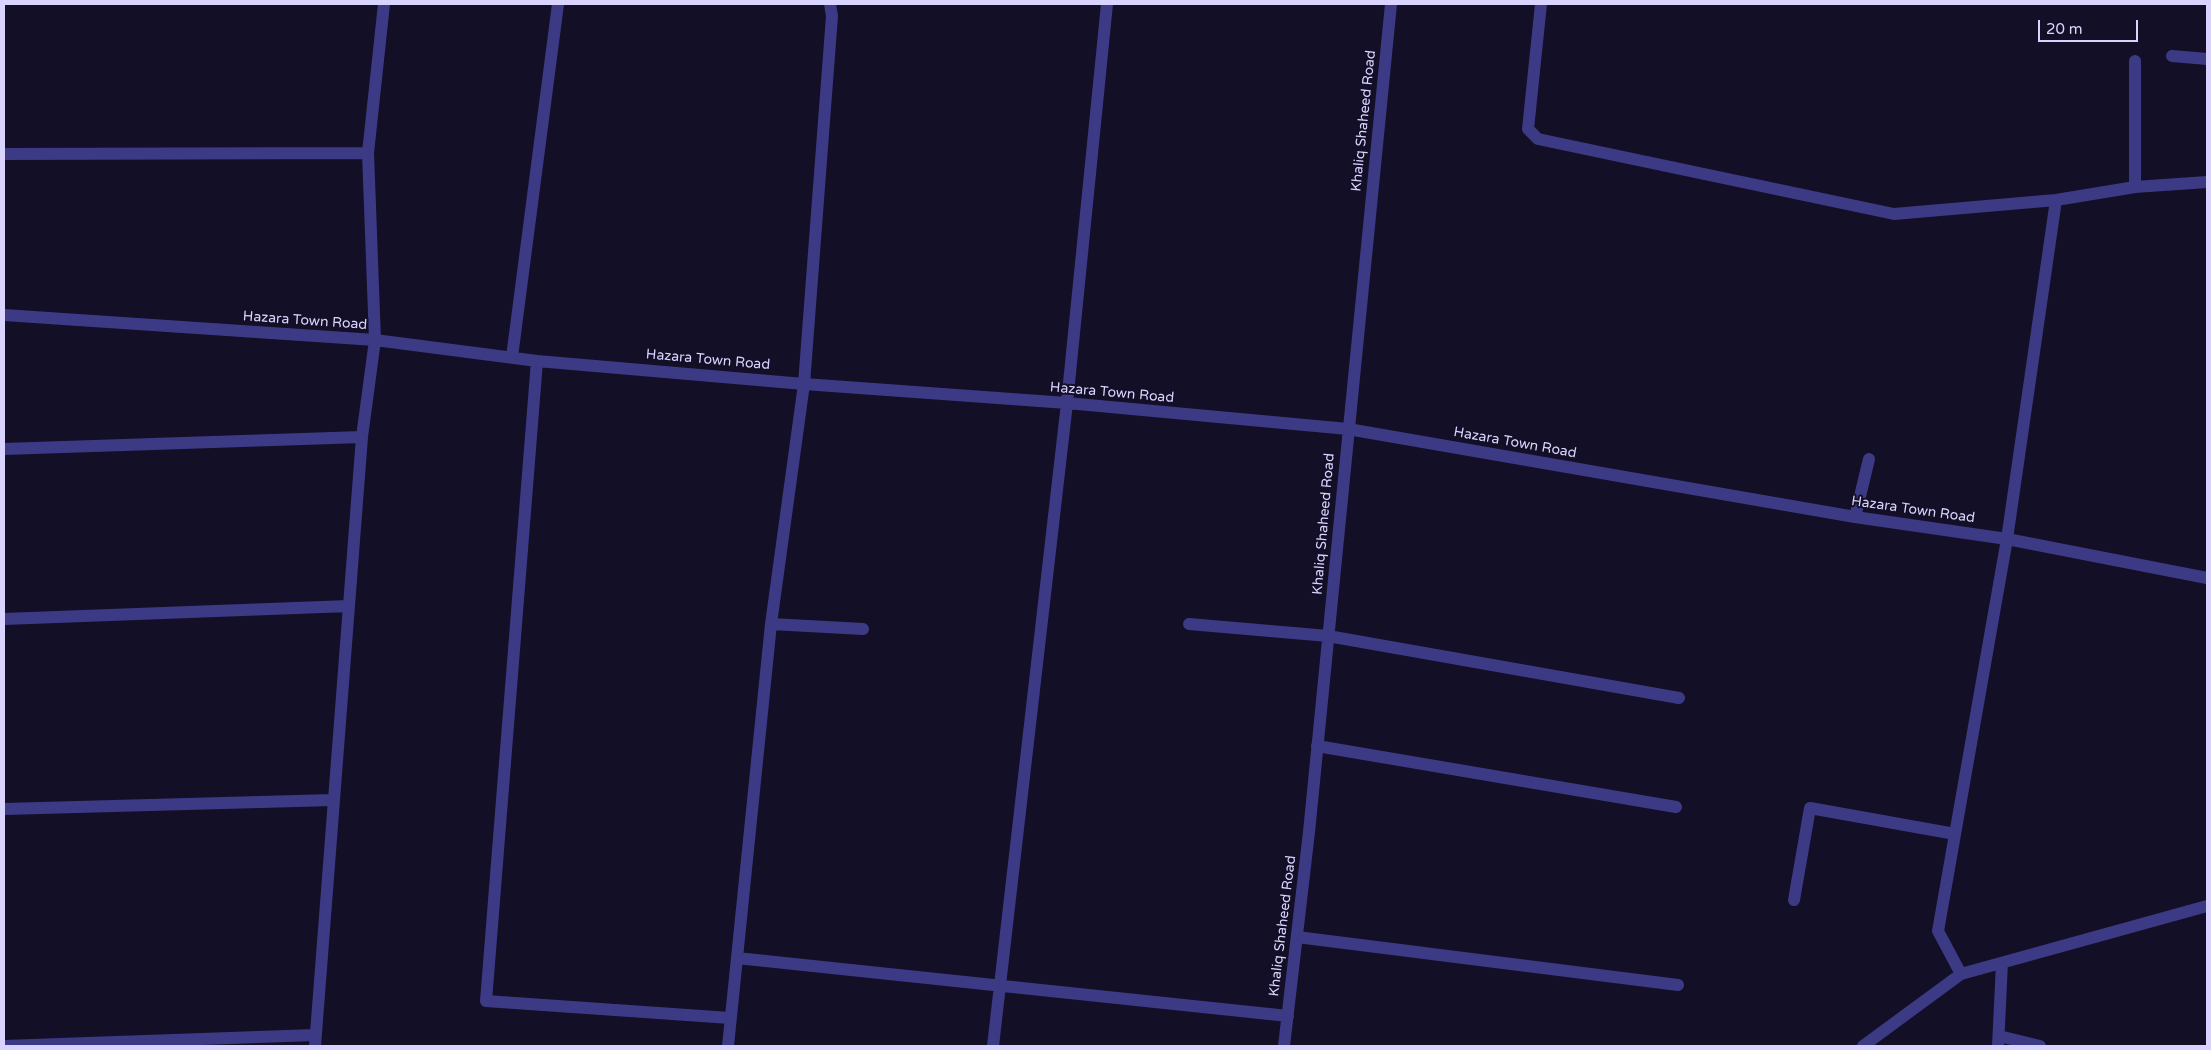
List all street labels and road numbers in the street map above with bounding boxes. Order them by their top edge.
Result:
street label: Khaliq Shaheed Road [1348,49,1380,193]
street label: Hazara Town Road [242,308,368,334]
street label: Hazara Town Road [645,346,771,374]
street label: Hazara Town Road [1049,379,1175,407]
street label: Hazara Town Road [1452,424,1578,462]
street label: Khaliq Shaheed Road [1309,452,1339,596]
street label: Hazara Town Road [1850,493,1976,527]
street label: Khaliq Shaheed Road [1266,854,1300,998]

